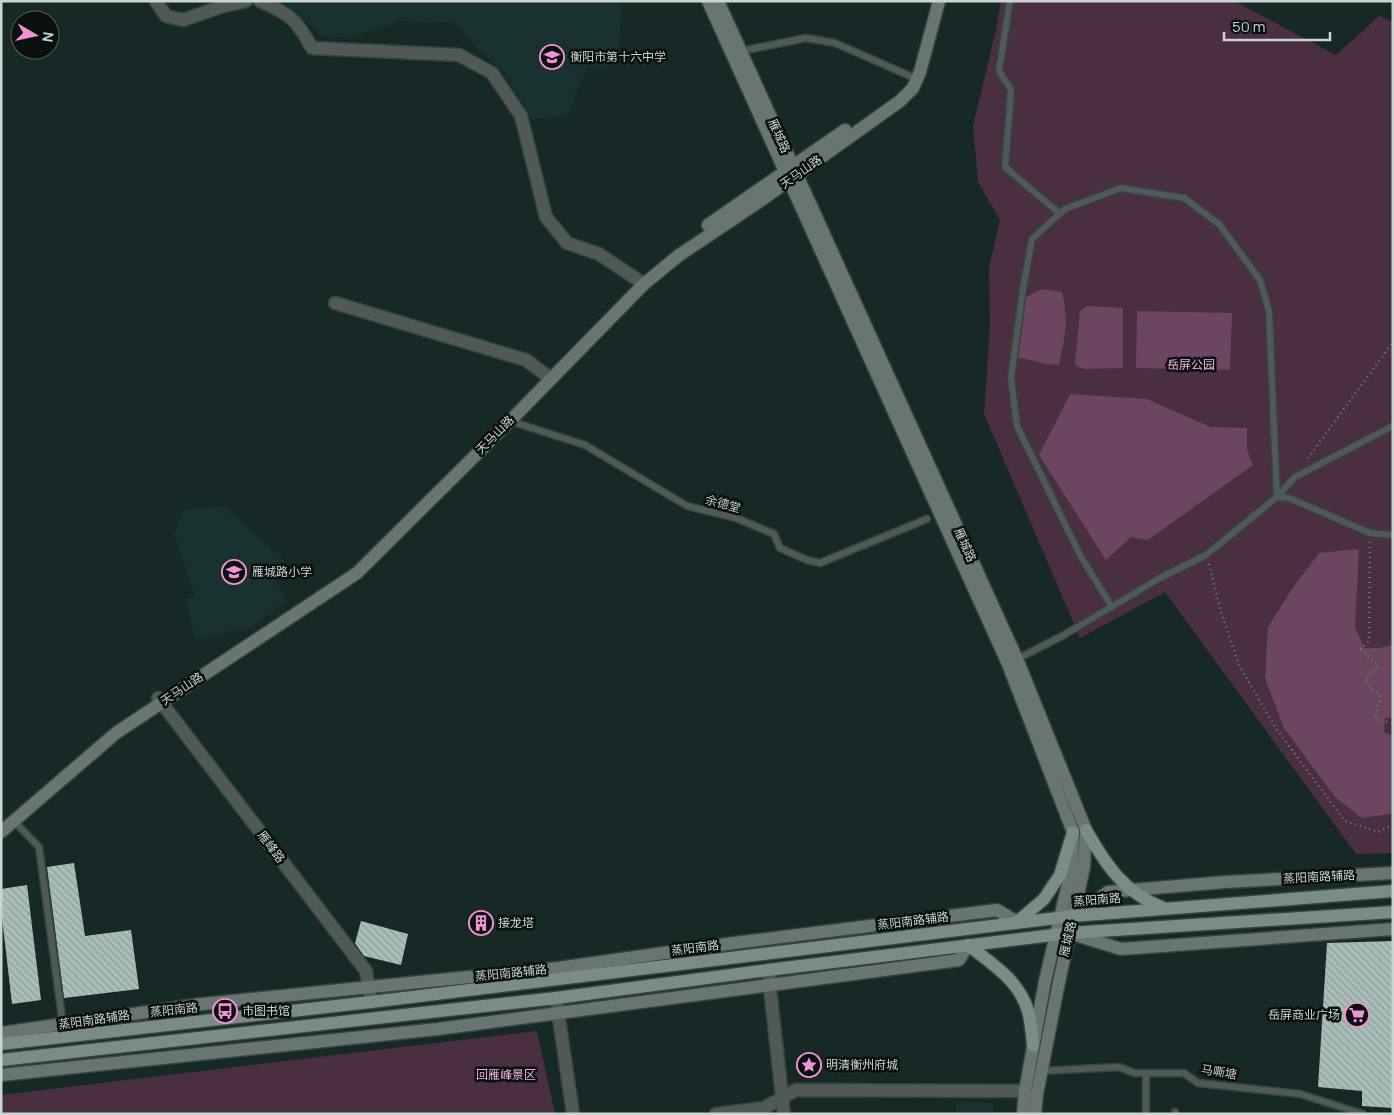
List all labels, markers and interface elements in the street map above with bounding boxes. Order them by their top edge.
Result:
north arrow [10,10,60,60]
scale bar [1224,10,1330,42]
text: 50 m [1232,16,1266,37]
text: N [38,31,59,44]
school or university icon: 衡阳市第十六中学 [539,44,565,70]
place label: 衡阳市第十六中学 [570,48,666,65]
street label: 雁城路 [764,116,795,156]
street label: 天马山路 [776,151,825,192]
park label: 岳屏公园 [1167,356,1215,373]
street label: 天马山路 [472,412,518,458]
street label: 余德堂 [704,491,743,516]
street label: 雁城路 [950,525,981,565]
school or university icon: 雁城路小学 [221,559,247,585]
place label: 雁城路小学 [252,563,312,580]
street label: 天马山路 [157,668,206,709]
street label: 雁峰路 [254,827,289,866]
street label: 蒸阳南路辅路 [1283,866,1355,887]
street label: 蒸阳南路 [1072,889,1122,910]
street label: 蒸阳南路辅路 [876,908,950,933]
building icon: 接龙塔 [468,910,494,936]
place label: 接龙塔 [498,914,534,931]
street label: 雁城路 [1055,919,1080,958]
street label: 蒸阳南路 [670,936,720,959]
street label: 蒸阳南路辅路 [474,960,548,985]
bus stop icon: 市图书馆 [212,998,238,1024]
street label: 蒸阳南路 [149,999,199,1020]
place label: 市图书馆 [242,1002,290,1019]
supermarket icon: 岳屏商业广场 [1344,1002,1370,1028]
street label: 蒸阳南路辅路 [57,1006,131,1033]
place label: 岳屏商业广场 [1268,1006,1340,1023]
place icon: 明清衡州府城 [796,1052,822,1078]
place label: 明清衡州府城 [826,1056,898,1073]
street label: 马嘶塘 [1200,1060,1238,1083]
park label: 回雁峰景区 [476,1066,536,1083]

